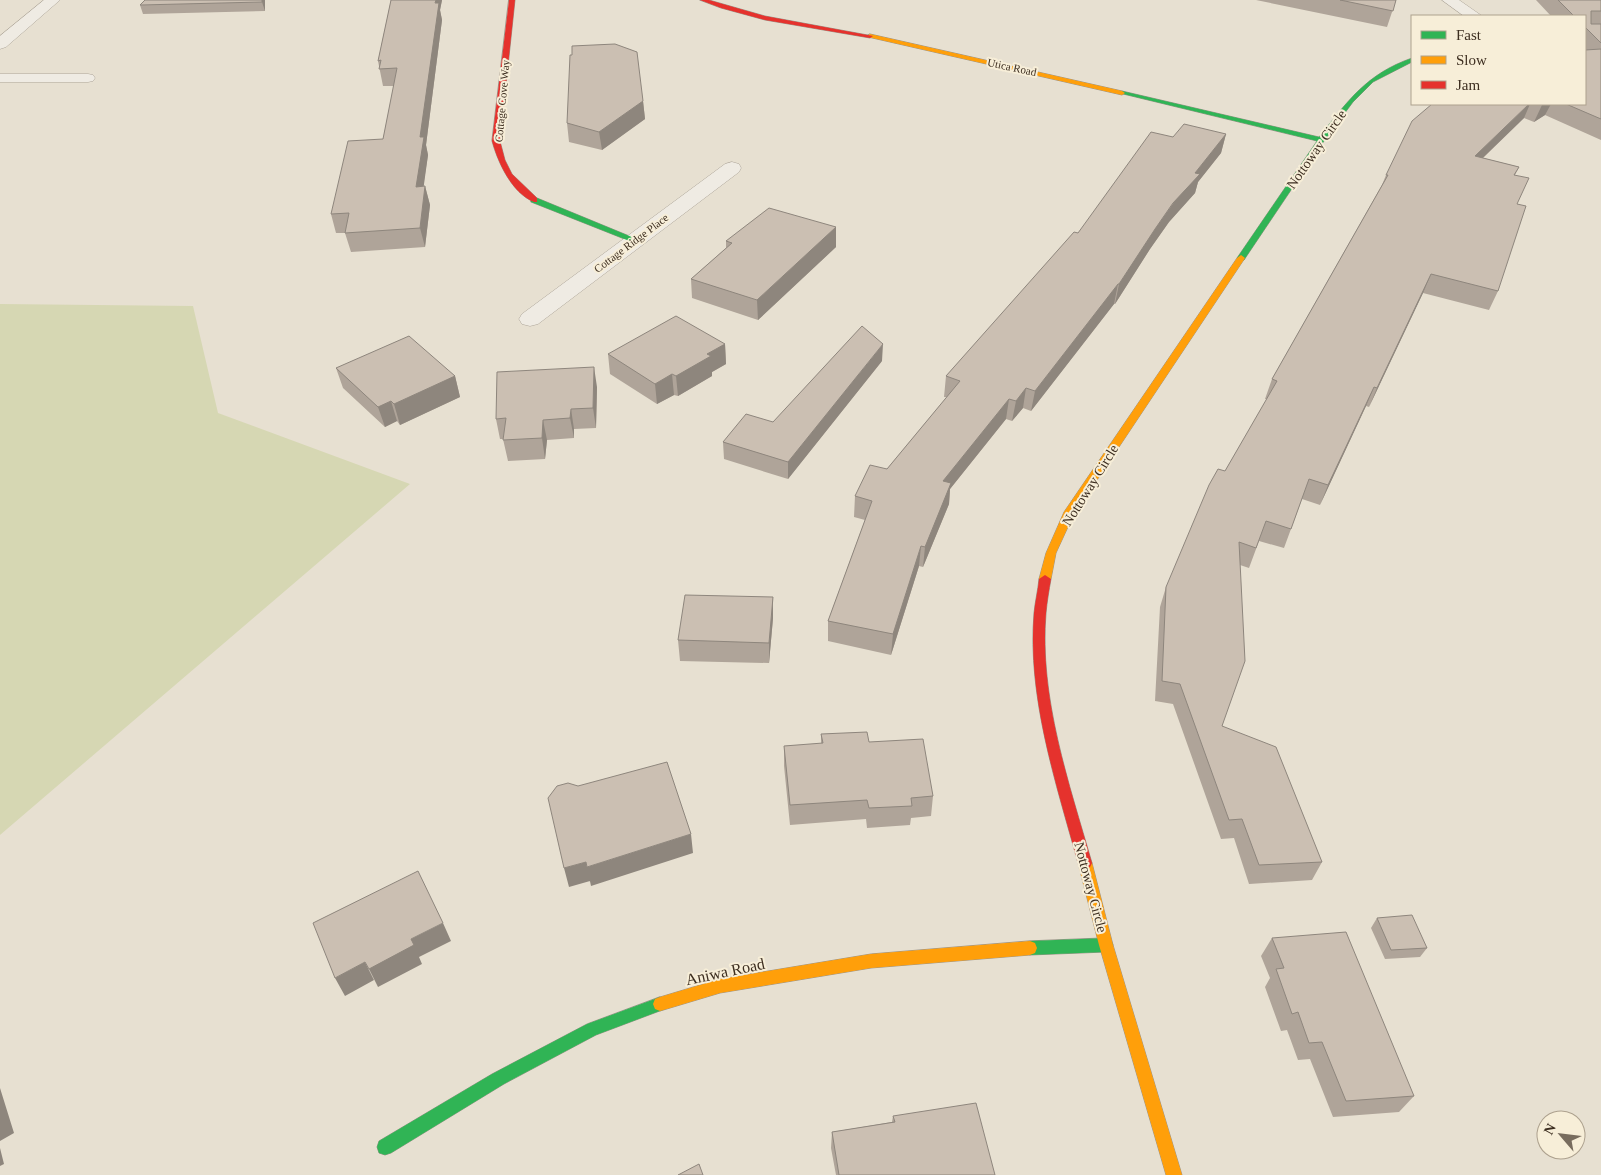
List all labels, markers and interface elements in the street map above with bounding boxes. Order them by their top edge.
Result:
legend [1411,15,1586,105]
text: Fast [1456,27,1482,43]
text: Slow [1456,52,1487,68]
street label: Utica Road [986,56,1038,78]
street label: Cottage Cove Way [492,59,512,143]
text: Jam [1456,77,1480,93]
street label: Nottoway Circle [1284,107,1349,192]
street label: Cottage Ridge Place [592,211,671,275]
street label: Nottoway Circle [1059,442,1121,529]
street label: Nottoway Circle [1071,840,1110,934]
street label: Aniwa Road [684,955,766,988]
north arrow [1536,1110,1586,1160]
text: N [1541,1121,1559,1137]

